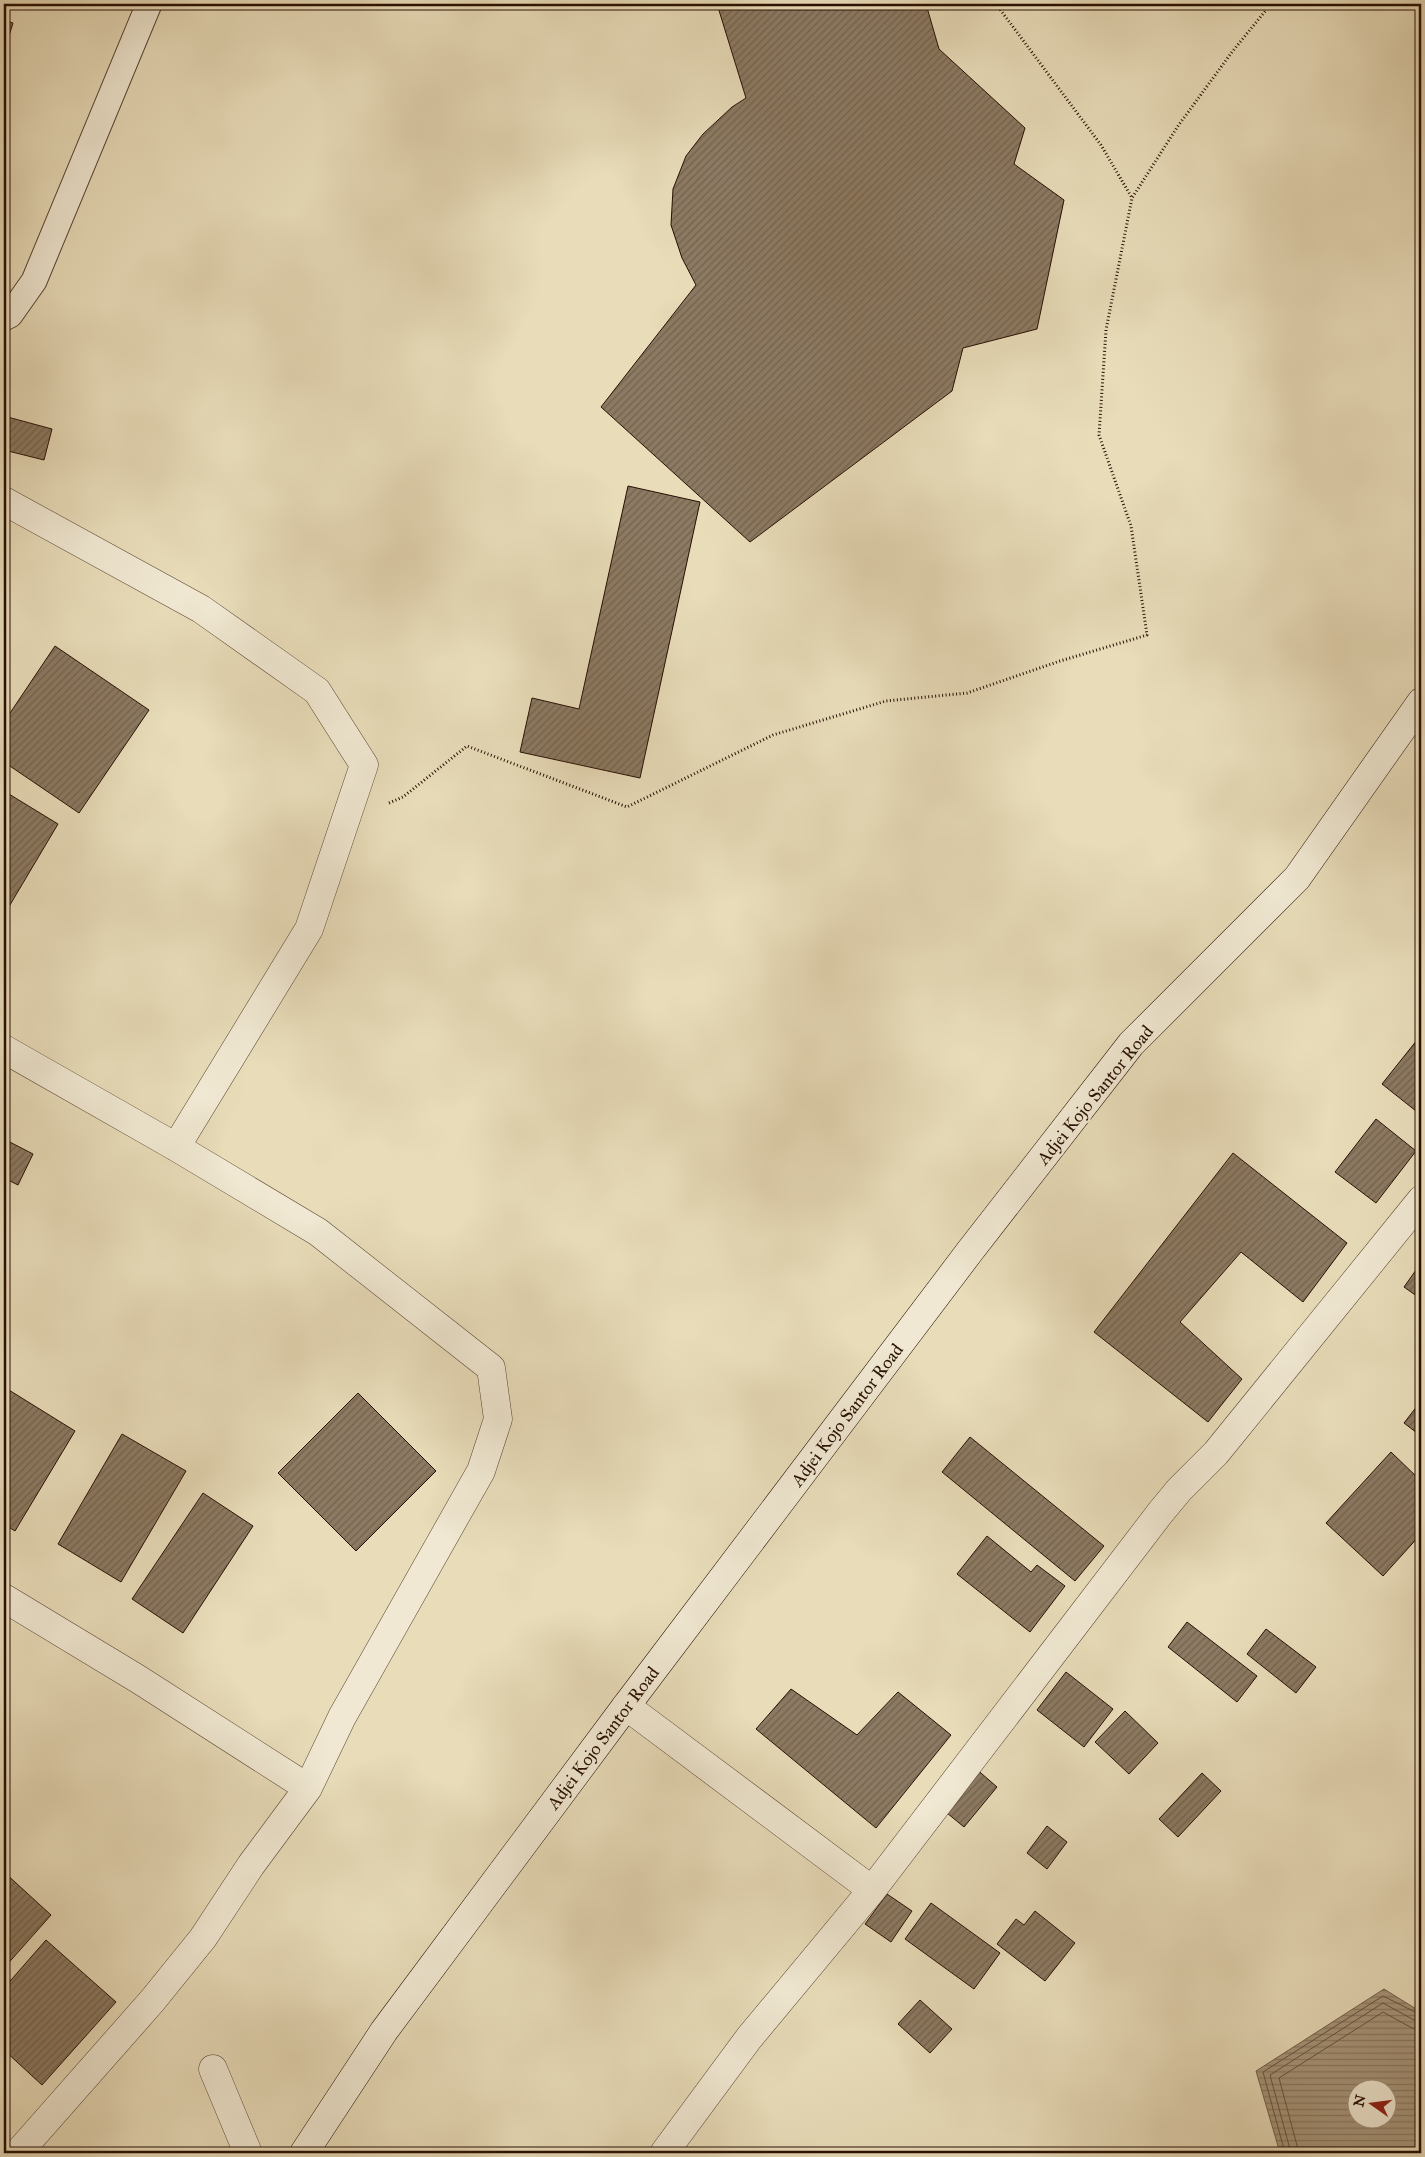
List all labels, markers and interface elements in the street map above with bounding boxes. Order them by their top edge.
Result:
street label: Adjei Kojo Santor Road [1031,1021,1158,1170]
street label: Adjei Kojo Santor Road [786,1339,908,1492]
street label: Adjei Kojo Santor Road [542,1662,664,1815]
north arrow [1348,2080,1398,2130]
text: N [1350,2093,1370,2109]

